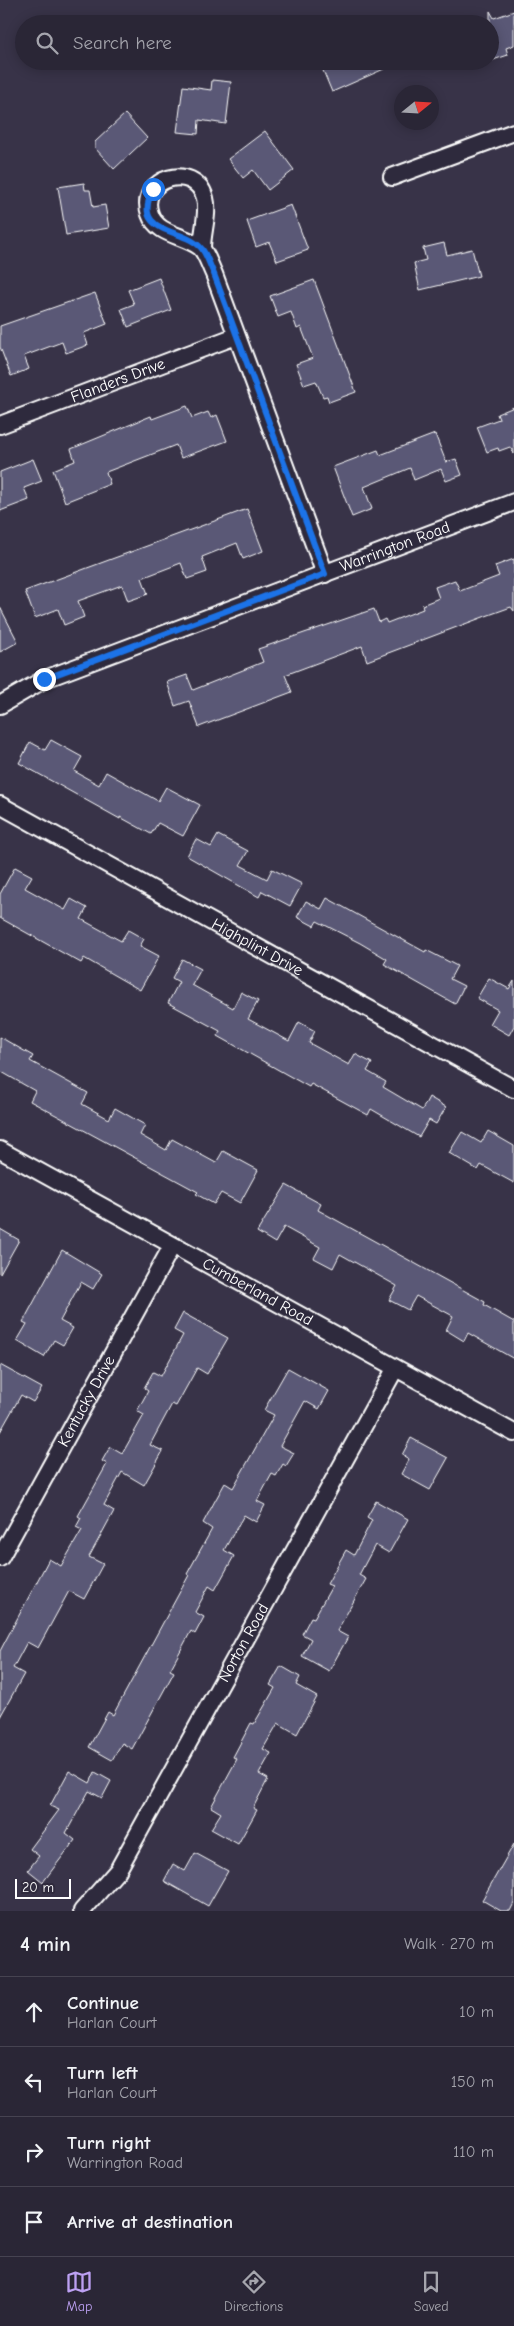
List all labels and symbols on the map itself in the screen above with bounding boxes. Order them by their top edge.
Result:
north arrow [394,85,439,130]
route start [142,178,165,201]
street label: Flanders Drive [68,355,168,406]
street label: Warrington Road [337,518,452,576]
route end [33,668,56,691]
street label: Highplint Drive [209,915,306,980]
street label: Cumberland Road [199,1254,316,1329]
street label: Kentucky Drive [54,1353,119,1450]
street label: Norton Road [215,1601,272,1685]
scale bar [15,1876,71,1899]

